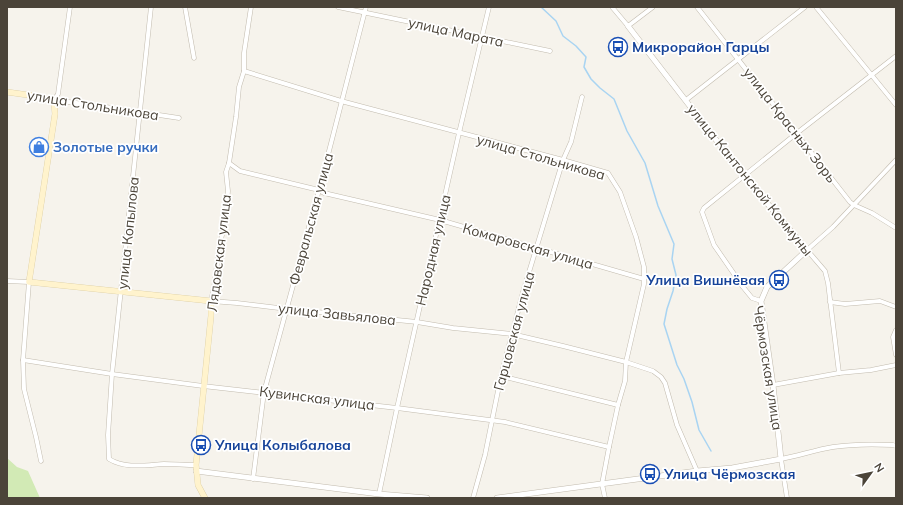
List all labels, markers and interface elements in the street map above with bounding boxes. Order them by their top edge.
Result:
street label: улица Марата [407,13,505,51]
bus stop icon: Микрорайон Гарцы [607,36,629,58]
place label: Микрорайон Гарцы [632,38,769,56]
street label: улица Красных Зорь [739,64,841,186]
street label: улица Стольникова [26,86,160,124]
street label: улица Кантонской Коммуны [683,100,817,260]
street label: улица Стольникова [475,130,607,184]
shop icon: Золотые ручки [28,136,50,158]
place label: Золотые ручки [53,138,158,156]
street label: Февральская улица [285,151,337,287]
street label: улица Копылова [113,176,143,290]
street label: Лядовская улица [203,193,235,313]
street label: Народная улица [411,193,455,307]
street label: Комаровская улица [461,219,595,273]
street label: Гарцовская улица [489,269,539,393]
bus stop icon: Улица Вишнёвая [768,269,790,291]
place label: Улица Вишнёвая [645,271,765,289]
street label: улица Завьялова [277,299,397,329]
street label: Чёрмозская улица [749,304,787,432]
street label: Кувинская улица [258,382,376,414]
bus stop icon: Улица Колыбалова [190,434,212,456]
place label: Улица Колыбалова [214,436,351,454]
north arrow [851,453,891,493]
text: N [871,460,888,475]
bus stop icon: Улица Чёрмозская [639,463,661,485]
place label: Улица Чёрмозская [663,465,796,483]

